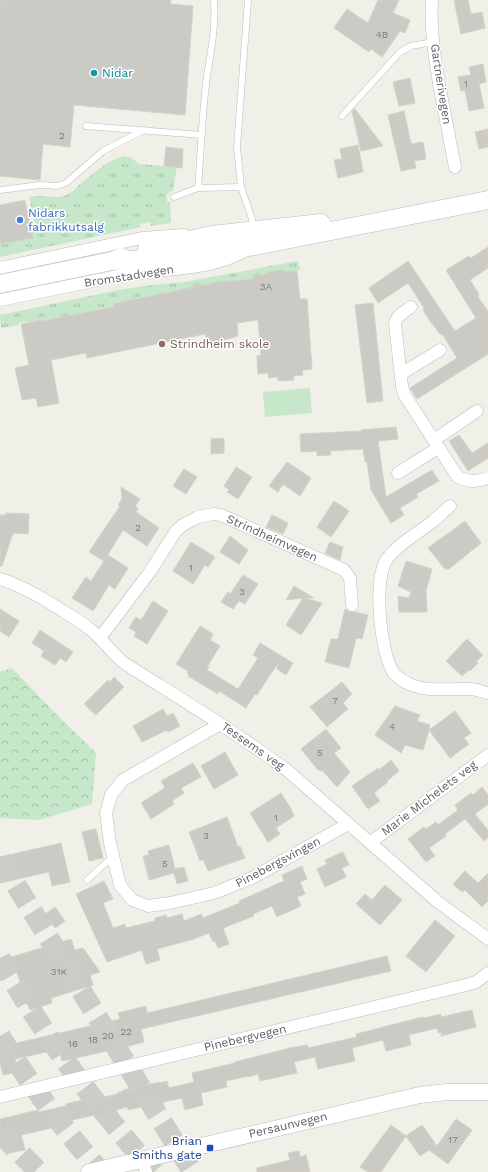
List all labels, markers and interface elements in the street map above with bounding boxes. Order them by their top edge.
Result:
house number: 4B [376,29,388,40]
street label: Gartnerivegen [428,43,454,125]
place label: Nidar [102,66,133,80]
marker: Nidar [89,68,99,78]
house number: 1 [464,78,468,89]
house number: 2 [59,130,65,141]
place label: Nidars fabrikkutsalg [28,206,105,234]
marker: Nidars fabrikkutsalg [15,215,25,225]
street label: Bromstadvegen [83,262,175,290]
house number: 3A [260,281,273,292]
place label: Strindheim skole [170,337,270,351]
marker: Strindheim skole [157,339,167,349]
street label: Strindheimvegen [224,512,320,564]
house number: 2 [135,522,141,533]
house number: 1 [189,562,193,573]
house number: 3 [239,586,245,597]
house number: 7 [332,695,338,706]
street label: Tessems veg [219,719,288,773]
house number: 4 [389,721,395,732]
house number: 5 [317,747,323,758]
street label: Marie Michelets veg [379,757,480,838]
house number: 1 [274,812,278,823]
house number: 3 [203,830,209,841]
street label: Pinebergsvingen [233,834,323,890]
house number: 5 [162,858,168,869]
house number: 31K [51,966,68,977]
street label: Pinebergvegen [202,1022,288,1054]
house number: 22 [120,1026,132,1037]
house number: 20 [102,1030,114,1041]
house number: 18 [88,1034,98,1045]
house number: 16 [68,1038,78,1049]
street label: Persaunvegen [247,1109,329,1141]
place label: Brian Smiths gate [132,1134,202,1162]
house number: 17 [448,1134,458,1145]
marker: Brian Smiths gate [205,1143,215,1153]

